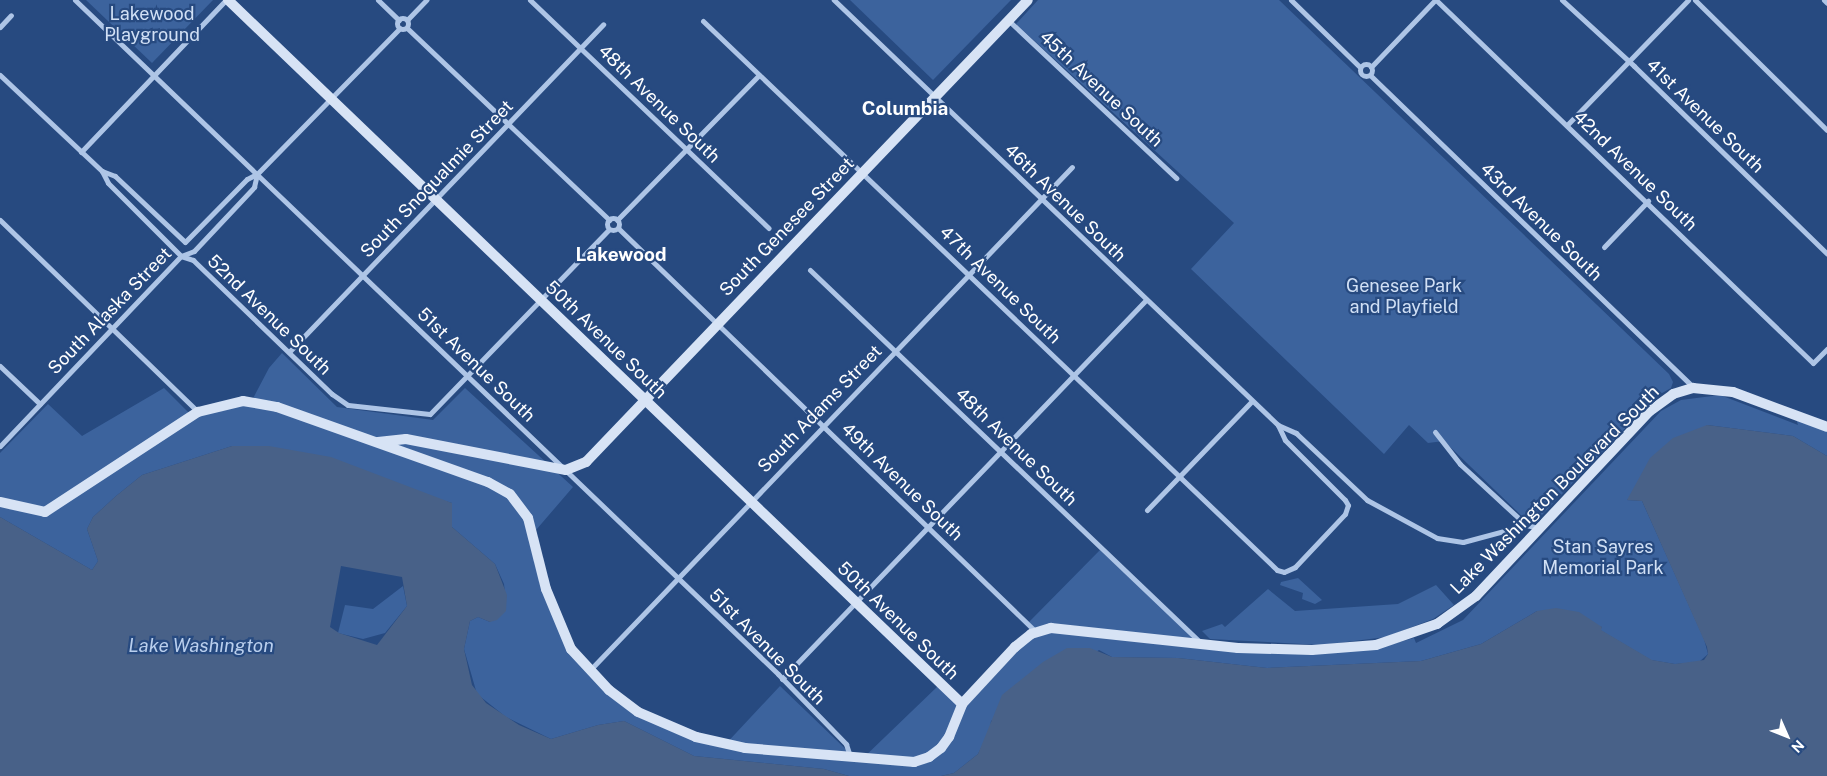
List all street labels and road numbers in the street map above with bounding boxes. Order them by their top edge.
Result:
street label: 45th Avenue South [1035,26,1167,152]
street label: 48th Avenue South [594,40,724,168]
street label: 41st Avenue South [1642,54,1768,178]
street label: South Snoqualmie Street [356,96,518,262]
street label: 42nd Avenue South [1569,106,1701,236]
street label: 46th Avenue South [1000,139,1130,267]
street label: South Genesee Street [715,153,859,301]
street label: 43rd Avenue South [1476,158,1606,286]
street label: 47th Avenue South [935,222,1065,348]
street label: South Alaska Street [44,243,176,379]
street label: 52nd Avenue South [203,250,335,380]
street label: 50th Avenue South [541,276,671,404]
street label: 51st Avenue South [413,303,539,427]
street label: South Adams Street [753,341,887,477]
street label: Lake Washington Boulevard South [1446,381,1664,599]
street label: 48th Avenue South [951,383,1081,511]
street label: 49th Avenue South [837,418,967,546]
street label: 50th Avenue South [833,557,963,685]
street label: 51st Avenue South [704,584,830,710]

